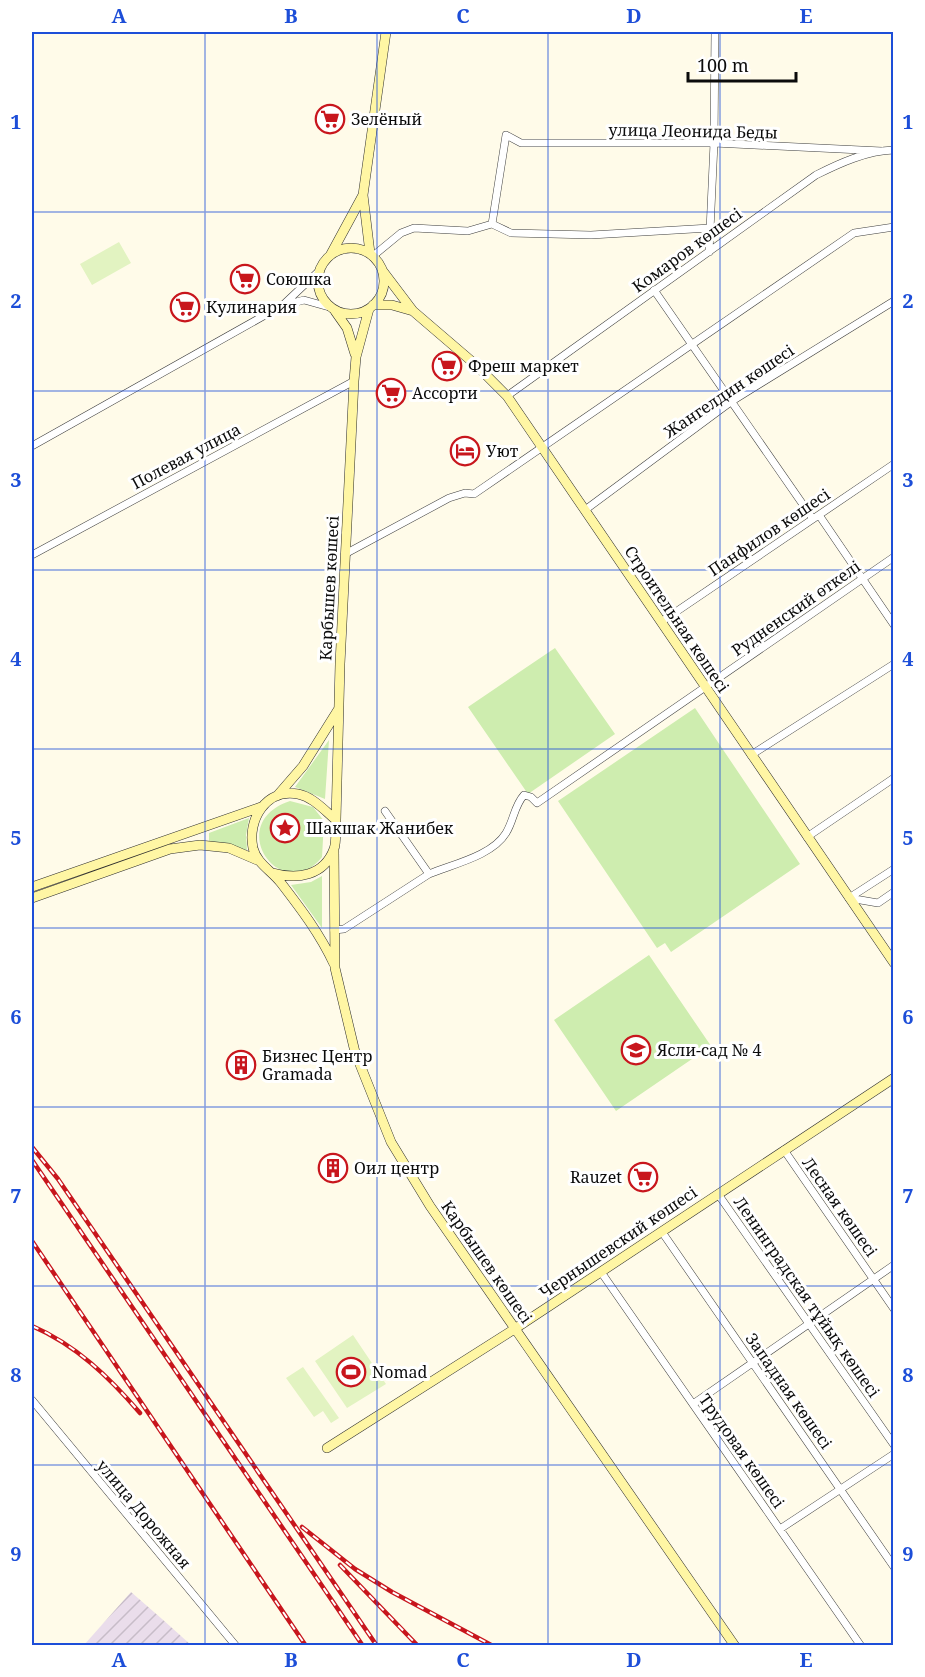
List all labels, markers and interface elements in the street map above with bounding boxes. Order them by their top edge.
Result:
text: A [111,2,127,29]
text: B [284,2,298,29]
text: C [456,2,470,29]
text: D [626,2,642,29]
text: E [799,2,813,29]
scale bar [688,45,796,83]
text: 100 m [697,53,749,77]
supermarket icon: Зелёный [314,103,346,135]
text: 1 [10,108,22,135]
place label: Зелёный [351,108,422,130]
text: 1 [902,108,914,135]
street label: улица Леонида Беды [608,119,778,143]
street label: Комаров көшесі [628,202,747,297]
supermarket icon: Союшка [229,263,261,295]
place label: Союшка [266,268,332,290]
text: 2 [10,287,22,314]
text: 2 [902,287,914,314]
supermarket icon: Кулинария [169,291,201,323]
place label: Кулинария [206,296,297,318]
street label: Жангелдин көшесі [659,339,799,443]
supermarket icon: Фреш маркет [431,350,463,382]
place label: Фреш маркет [468,355,579,377]
supermarket icon: Ассорти [375,377,407,409]
place label: Ассорти [412,382,478,404]
street label: Полевая улица [127,418,245,494]
hotel icon: Уют [449,435,481,467]
place label: Уют [486,440,519,462]
text: 3 [10,466,22,493]
text: 3 [902,466,914,493]
street label: Панфилов көшесі [704,483,835,581]
street label: Карбышев көшесі [314,514,344,661]
street label: Строительная көшесі [620,541,735,697]
street label: Рудненский өткелі [727,555,865,661]
text: 4 [10,645,22,672]
text: 4 [902,645,914,672]
place icon: Шакшак Жанибек [269,812,301,844]
place label: Шакшак Жанибек [306,817,454,839]
text: 5 [10,824,22,851]
text: 5 [902,824,914,851]
text: 6 [10,1003,22,1030]
text: 6 [902,1003,914,1030]
school or university icon: Ясли-сад № 4 [620,1034,652,1066]
place label: Ясли-сад № 4 [656,1039,762,1061]
place label: Бизнес Центр Gramada [262,1045,372,1085]
building icon: Бизнес Центр Gramada [225,1049,257,1081]
building icon: Оил центр [317,1152,349,1184]
street label: Лесная көшесі [797,1153,883,1262]
place label: Оил центр [354,1157,439,1179]
supermarket icon: Rauzet [627,1161,659,1193]
place label: Rauzet [570,1166,622,1188]
street label: Чернышевский көшесі [535,1181,702,1303]
text: 7 [10,1182,22,1209]
text: 7 [902,1182,914,1209]
street label: Ленинградская тұйық көшесі [729,1192,885,1402]
street label: Карбышев көшесі [436,1196,538,1328]
street label: Западная көшесі [741,1329,838,1454]
sports icon: Nomad [335,1356,367,1388]
text: 8 [10,1361,22,1388]
place label: Nomad [372,1361,428,1383]
text: 8 [902,1361,914,1388]
street label: Трудовая көшесі [694,1389,790,1513]
street label: улица Дорожная [92,1455,196,1573]
text: 9 [10,1540,22,1567]
text: 9 [902,1540,914,1567]
text: A [111,1646,127,1673]
text: B [284,1646,298,1673]
text: C [456,1646,470,1673]
text: D [626,1646,642,1673]
text: E [799,1646,813,1673]

